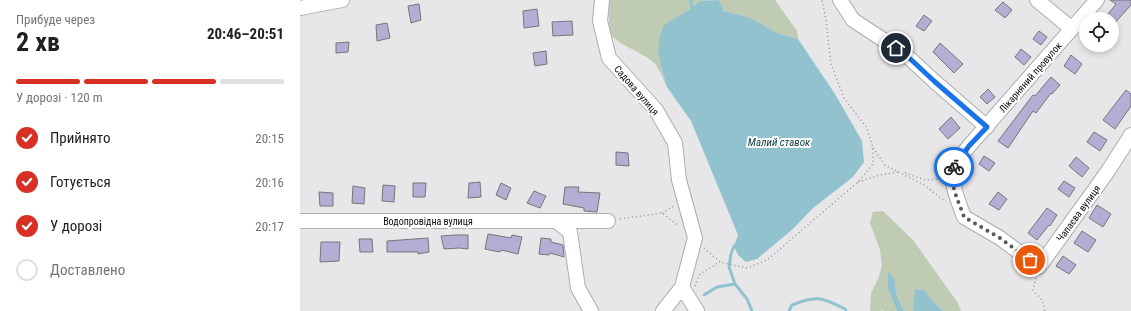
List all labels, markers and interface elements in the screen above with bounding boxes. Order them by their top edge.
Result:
text: Прибуде через [16,12,95,27]
map controls [1079,12,1119,52]
button: locate [1079,12,1119,52]
text: 20:46–20:51 [207,25,284,43]
text: 2 хв [16,27,60,57]
pin [879,31,913,65]
icon: home [885,37,907,59]
street label: Лікарняний провулок [997,40,1064,115]
street label: Садова вулиця [612,63,661,118]
text: У дорозі · 120 m [16,90,103,105]
icon: check [16,127,38,149]
text: Прийнято [50,129,110,147]
text: 20:15 [255,131,284,146]
water label: Малий ставок [748,136,811,149]
courier [934,147,974,187]
icon: bike [943,156,965,178]
icon: check [16,171,38,193]
text: Готується [50,173,111,191]
text: 20:16 [255,175,284,190]
street label: Чапаєва вулиця [1054,183,1103,244]
icon: check [16,215,38,237]
street label: Водопровідна вулиця [383,216,473,227]
text: У дорозі [50,217,102,235]
text: 20:17 [255,219,284,234]
pin [1013,243,1047,277]
icon: bag [1019,249,1041,271]
text: Доставлено [50,261,125,279]

